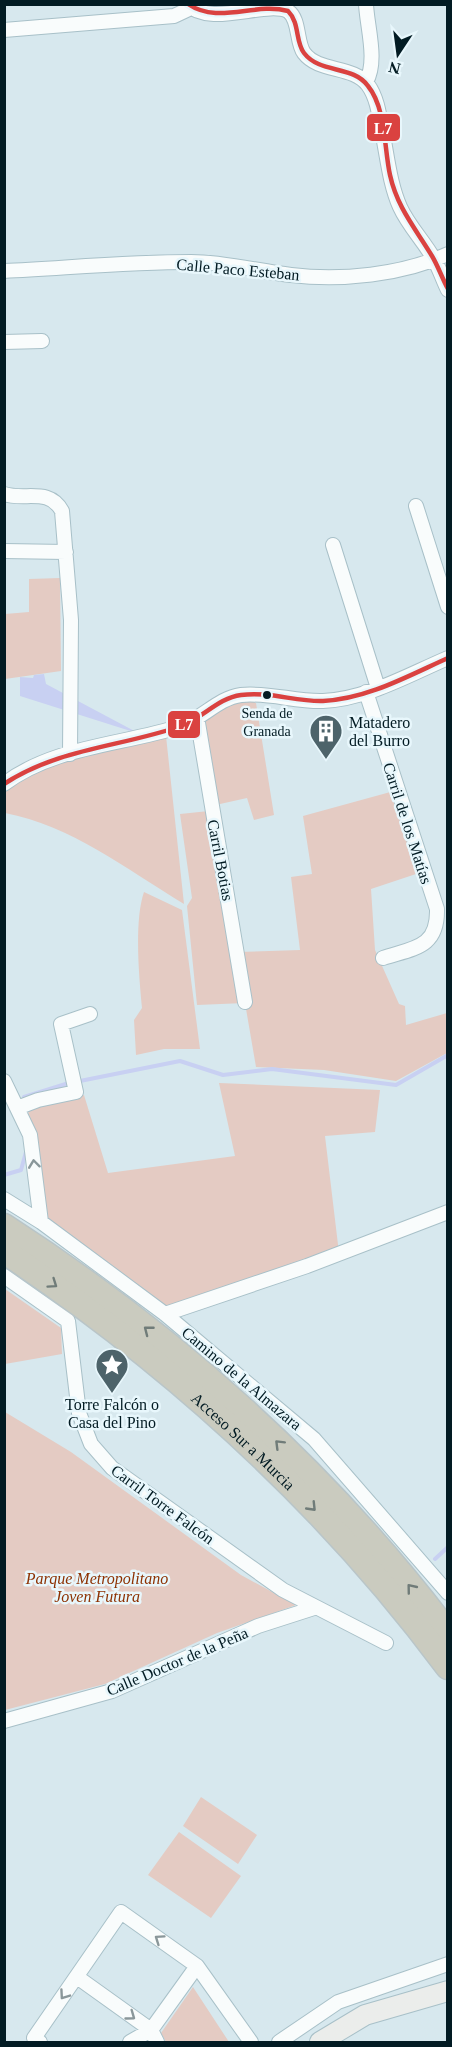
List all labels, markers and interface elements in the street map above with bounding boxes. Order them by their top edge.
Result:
north arrow [368,24,428,84]
text: N [387,58,402,78]
line badge: L7 [366,113,401,142]
text: L7 [374,120,392,137]
street label: Calle Paco Esteban [176,256,300,283]
marker: Senda de Granada [261,689,273,701]
place label: Senda de Granada [242,706,292,739]
line badge: L7 [167,710,201,739]
building icon: Matadero del Burro [308,713,344,760]
place label: Matadero del Burro [349,714,410,749]
text: L7 [175,716,193,733]
street label: Carril de los Matías [380,760,435,886]
street label: Carril Botias [204,818,237,902]
one-way arrow [28,1160,40,1169]
one-way arrow [46,1277,57,1288]
street label: Camino de la Almazara [179,1323,305,1433]
one-way arrow [144,1326,155,1337]
place icon: Torre Falcón o Casa del Pino [94,1347,130,1394]
street label: Acceso Sur a Murcia [188,1389,298,1493]
place label: Torre Falcón o Casa del Pino [65,1396,159,1431]
one-way arrow [276,1440,287,1451]
street label: Carril Torre Falcón [108,1461,217,1547]
one-way arrow [305,1500,316,1510]
park label: Parque Metropolitano Joven Futura [25,1570,168,1605]
one-way arrow [407,1583,418,1594]
street label: Calle Doctor de la Peña [104,1624,250,1699]
one-way arrow [154,1935,165,1946]
one-way arrow [61,1989,72,2000]
one-way arrow [125,2009,136,2020]

